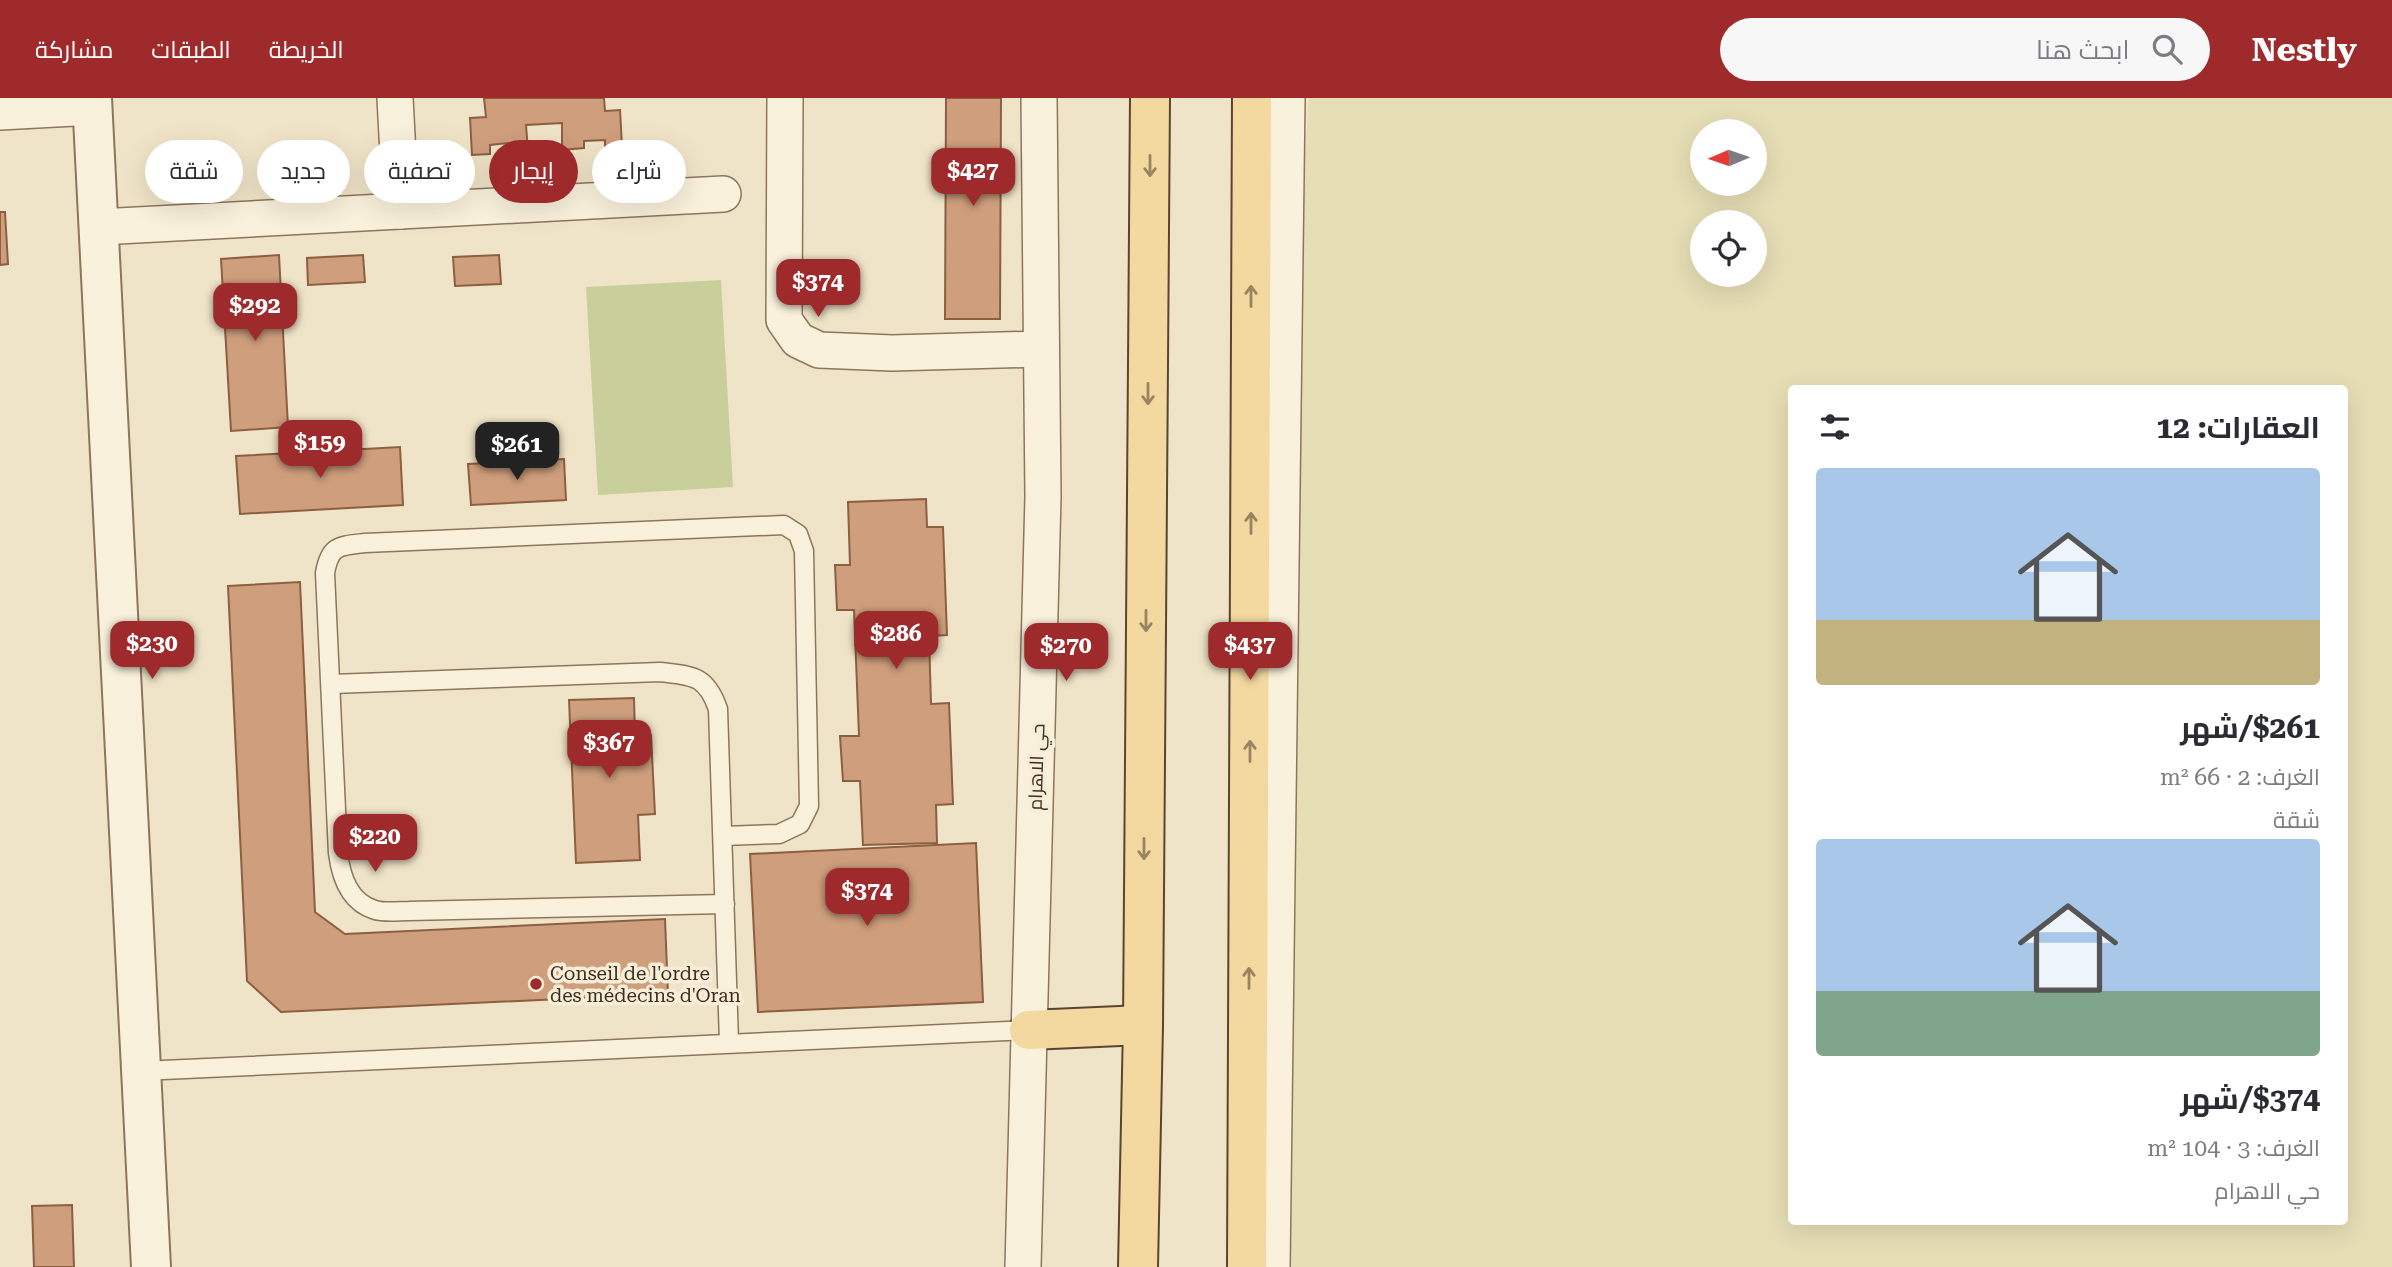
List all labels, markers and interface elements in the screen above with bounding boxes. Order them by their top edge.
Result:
search box [1720,18,2210,81]
icon: search [2148,30,2186,68]
text: Nestly [2252,30,2357,69]
text: ابحث هنا [2036,35,2130,65]
text: مشاركة [35,36,113,64]
text: الطبقات [151,36,231,64]
text: الخريطة [269,36,344,64]
north arrow [1690,119,1768,196]
map controls [1690,119,1767,287]
chip: شقة [145,140,243,203]
chip: جديد [257,140,350,203]
chip: تصفية [364,140,475,203]
chip: إيجار [489,140,578,203]
chip: شراء [592,140,686,203]
pin: $427 [932,148,1014,208]
one-way arrow [1143,154,1157,177]
text: $427 [947,157,999,184]
button: locate [1690,210,1767,287]
pin: $374 [777,260,859,319]
text: $374 [792,268,844,295]
pin: $292 [214,284,296,343]
one-way arrow [1244,285,1258,308]
text: $292 [229,292,281,319]
one-way arrow [1141,382,1155,405]
icon: filters [1816,408,1854,446]
text: العقارات: 12 [2156,410,2320,445]
pin: $159 [279,420,361,480]
pin: $261 [476,422,558,482]
text: $159 [294,429,346,456]
text: $261 [491,431,543,458]
one-way arrow [1244,512,1258,535]
icon: home [2005,514,2131,640]
one-way arrow [1139,609,1153,632]
pin: $286 [855,612,937,671]
text: $286 [870,620,922,647]
pin: $230 [111,622,193,681]
pin: $437 [1209,622,1291,682]
pin: $270 [1025,624,1107,683]
text: $230 [126,630,178,657]
text: $437 [1224,631,1276,658]
text: $270 [1040,632,1092,659]
text: $261/شهر [2180,710,2320,745]
pin: $367 [568,720,650,780]
street label: حي الاهرام [1023,723,1053,811]
text: $367 [583,729,635,756]
one-way arrow [1243,740,1257,763]
text: الغرف: 2 · 66 m² [2160,764,2320,791]
text: شقة [2273,807,2320,834]
pin: $220 [334,814,416,874]
text: $220 [349,823,401,850]
one-way arrow [1137,837,1151,860]
pin: $374 [826,868,908,928]
text: $374 [841,877,893,904]
icon: home [2005,885,2131,1011]
place label: Conseil de l'ordre des médecins d'Oran [550,962,741,1007]
one-way arrow [1242,967,1256,990]
marker: Conseil de l'ordre des médecins d'Oran [528,976,544,992]
text: $374/شهر [2180,1081,2320,1116]
text: الغرف: 3 · 104 m² [2147,1135,2320,1162]
text: حي الاهرام [2214,1178,2320,1205]

